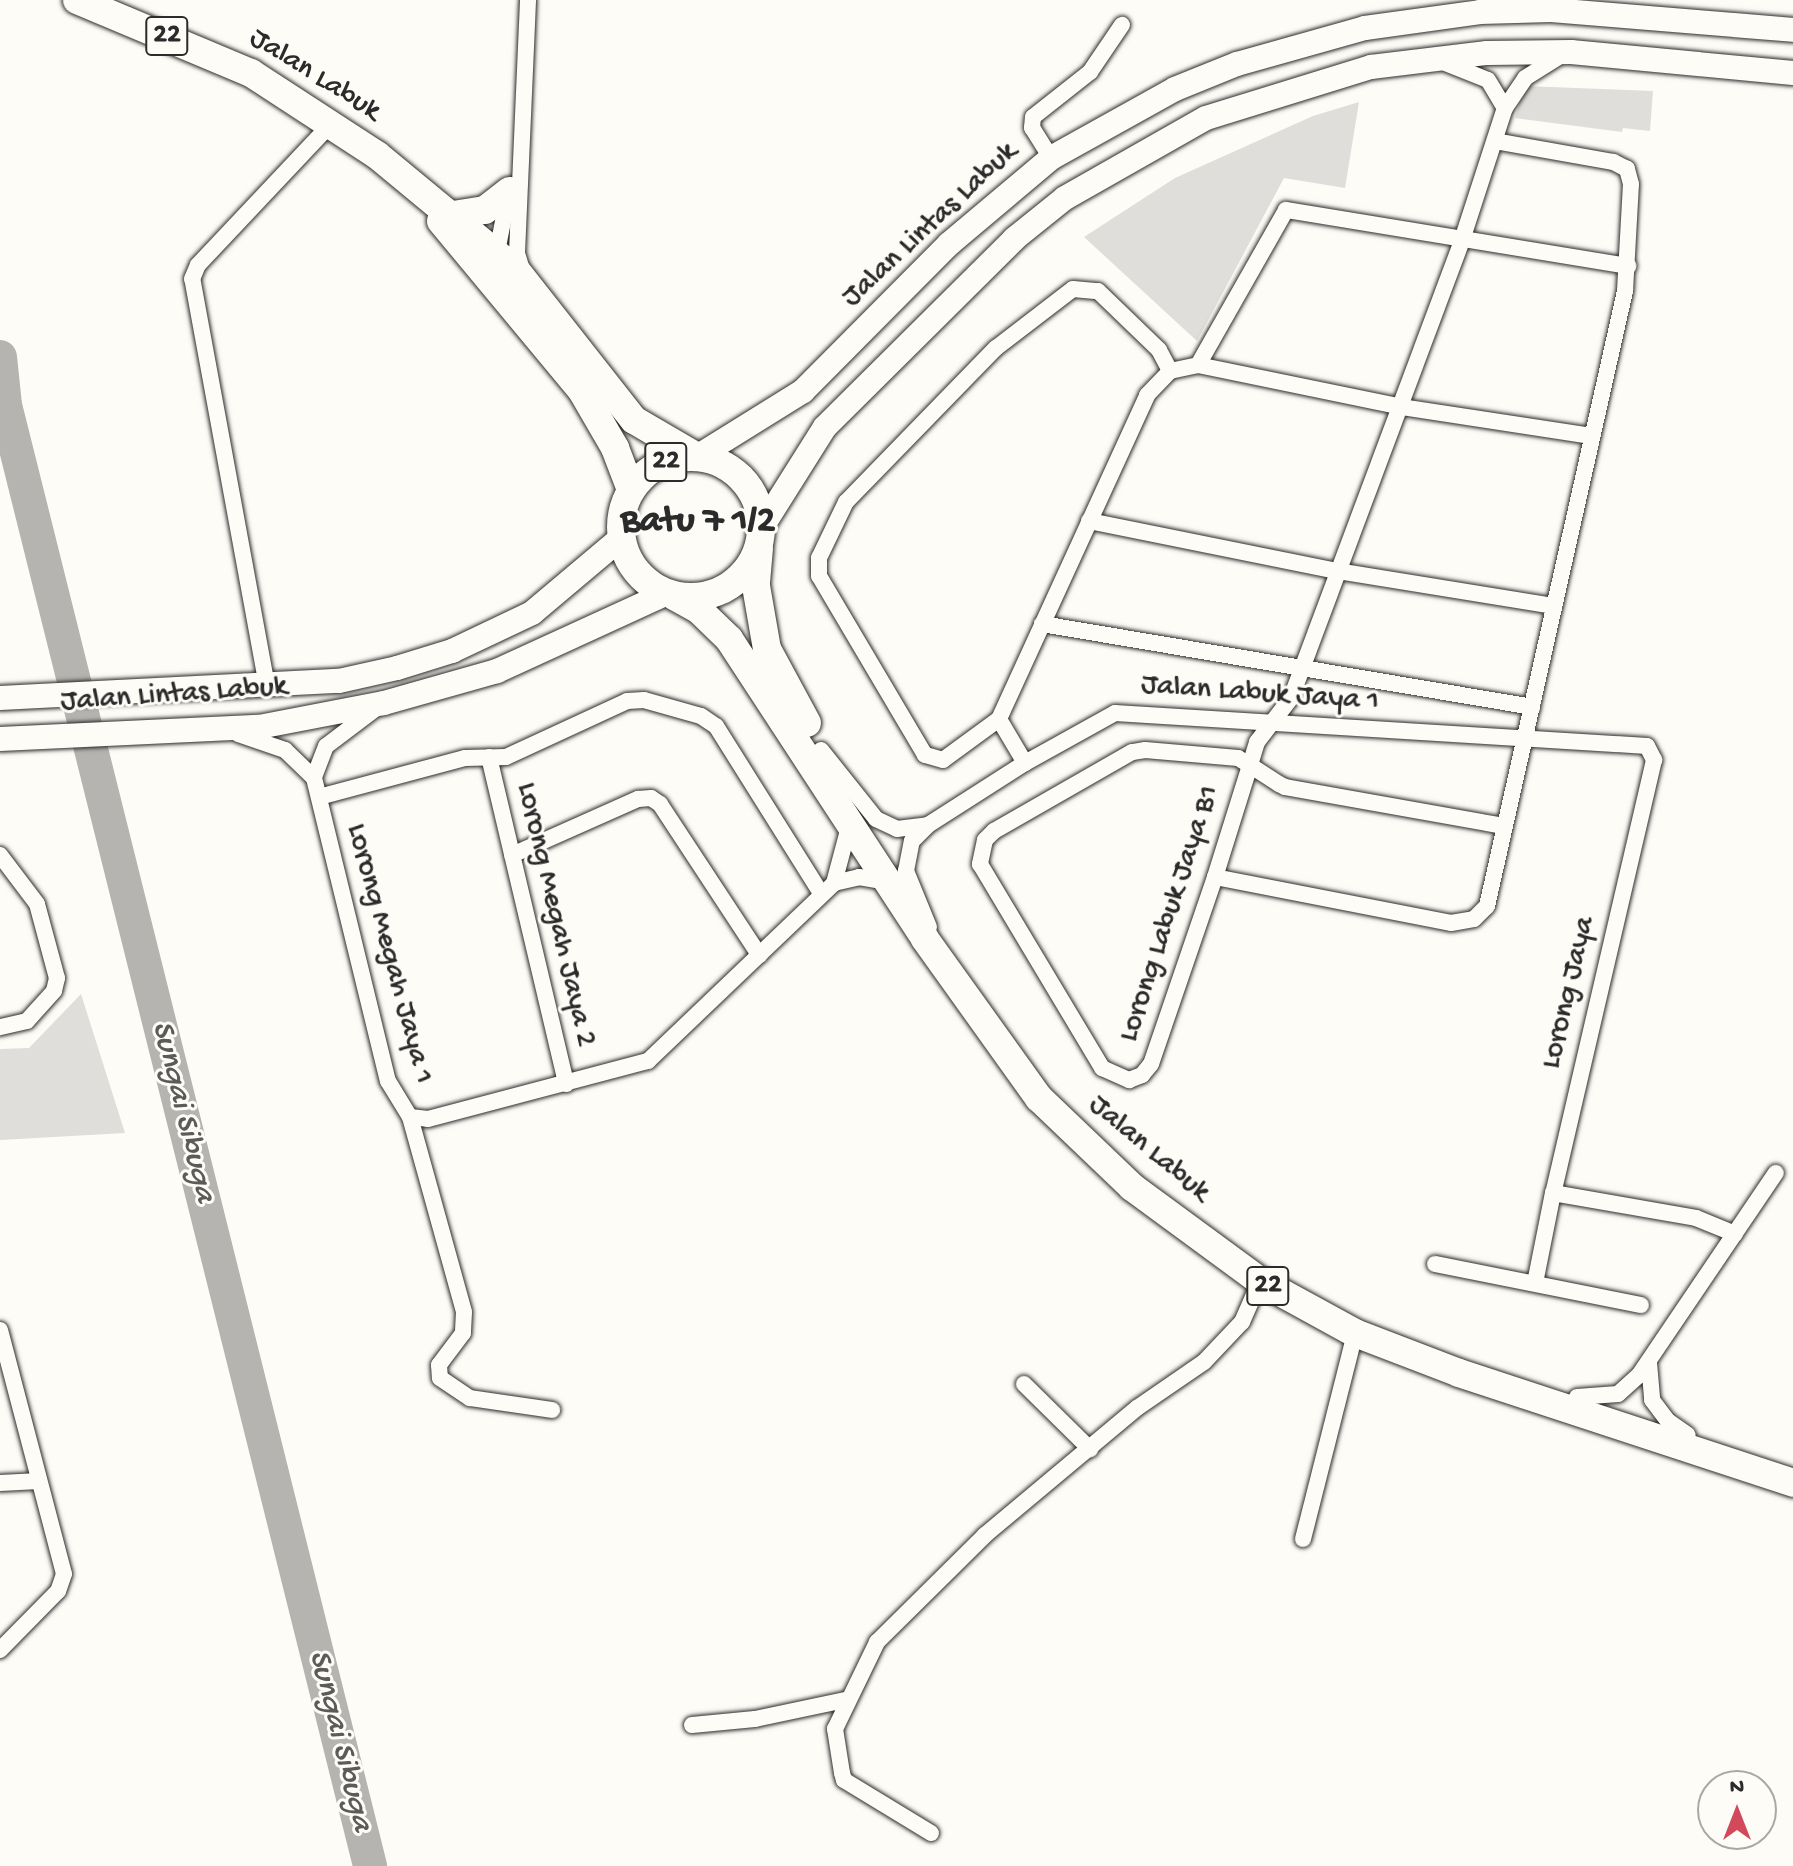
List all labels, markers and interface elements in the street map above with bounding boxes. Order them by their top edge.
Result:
road number: 22 [145,12,189,60]
street label: Jalan Labuk [242,21,386,131]
street label: Jalan Lintas Labuk [836,135,1026,317]
road number: 22 [644,438,688,486]
district label: Batu 7 1/2 [621,500,775,546]
street label: Jalan Labuk Jaya 1 [1140,669,1380,721]
street label: Jalan Lintas Labuk [60,670,288,722]
street label: Lorong Megah Jaya 2 [506,779,602,1051]
street label: Lorong Labuk Jaya B1 [1113,781,1229,1047]
street label: Lorong Megah Jaya 1 [336,820,440,1088]
street label: Lorong Jaya [1535,913,1605,1073]
water label: Sungai Sibuga [141,1018,223,1206]
street label: Jalan Labuk [1080,1089,1216,1211]
road number: 22 [1246,1262,1290,1310]
water label: Sungai Sibuga [298,1647,380,1835]
north arrow [1697,1770,1777,1850]
text: N [1730,1775,1744,1801]

